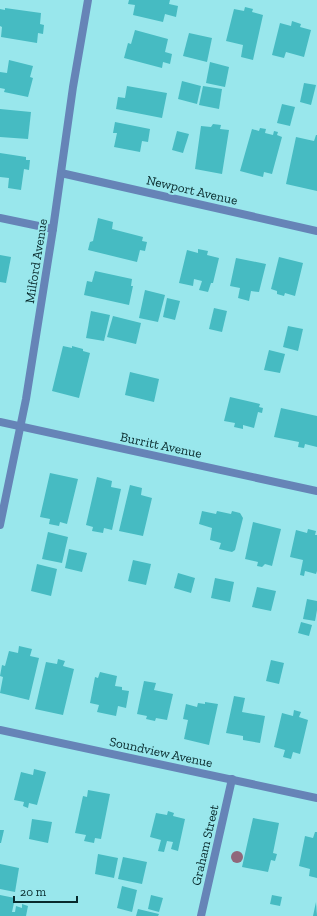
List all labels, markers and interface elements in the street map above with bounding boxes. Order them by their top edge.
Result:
street label: Newport Avenue [145,172,239,208]
street label: Milford Avenue [22,218,50,304]
street label: Burritt Avenue [119,429,203,461]
street label: Soundview Avenue [108,734,214,770]
street label: Graham Street [188,803,222,887]
scale bar [14,878,77,904]
text: 20 m [20,885,47,899]

